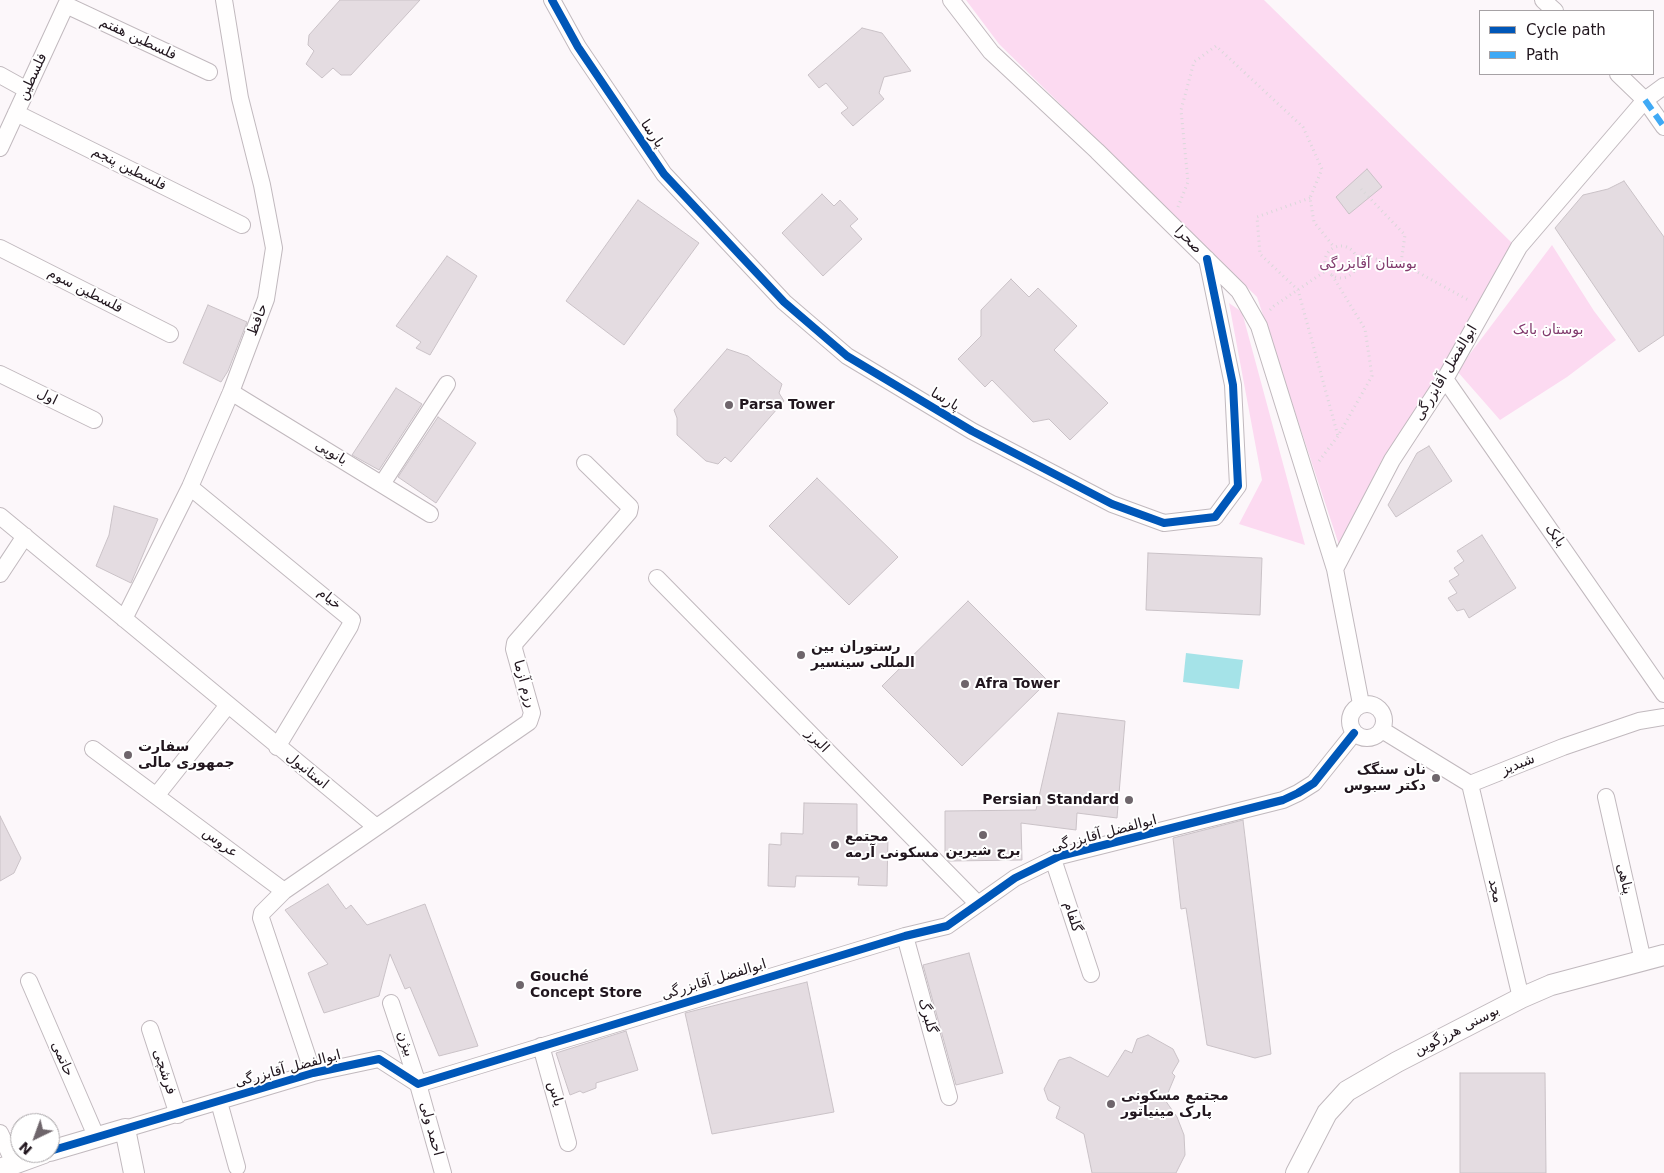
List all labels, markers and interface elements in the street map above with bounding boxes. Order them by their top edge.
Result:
legend [1479,10,1654,75]
street label: فلسطین هفتم [97,14,179,64]
text: Cycle path [1526,21,1606,39]
text: Path [1526,46,1559,64]
street label: فلسطین [15,51,51,103]
street label: پارسا [636,116,668,152]
street label: فلسطین پنجم [89,143,169,195]
street label: صحرا [1171,223,1205,257]
park label: بوستان آقابزرگی [1319,256,1417,272]
street label: فلسطین سوم [45,265,125,317]
street label: حافظ [244,302,272,338]
street label: ابوالفضل آقابزرگی [1411,322,1481,424]
park label: بوستان بابک [1513,322,1583,338]
street label: اول [34,385,60,409]
street label: پارسا [927,385,963,415]
place label: Parsa Tower [739,397,835,413]
marker: Parsa Tower [723,399,735,411]
street label: بانویی [312,437,350,469]
street label: بابک [1541,521,1569,551]
street label: خیام [314,584,344,614]
place label: رستوران بین المللی سینسیر [811,639,915,672]
marker: رستوران بین المللی سینسیر [795,649,807,661]
street label: رزم آزما [509,658,539,710]
place label: Afra Tower [975,676,1060,692]
marker: Afra Tower [959,678,971,690]
street label: البرز [802,726,832,756]
place label: سفارت جمهوری مالی [138,739,235,772]
marker: سفارت جمهوری مالی [122,749,134,761]
street label: استانبول [282,749,332,793]
street label: شبدیز [1499,751,1537,779]
place label: نان سنگک دکتر سبوس [1344,762,1426,794]
marker: نان سنگک دکتر سبوس [1430,772,1442,784]
place label: Persian Standard [982,792,1119,808]
marker: Persian Standard [1123,794,1135,806]
street label: ابوالفضل آقابزرگی [1049,812,1159,856]
street label: عروس [199,824,241,862]
place label: مجتمع مسکونی آرمه [845,829,939,862]
marker: برج شیرین [977,829,989,841]
marker: مجتمع مسکونی آرمه [829,839,841,851]
place label: برج شیرین [946,843,1020,859]
street label: پناهی [1612,862,1636,896]
street label: مجد [1484,877,1506,905]
street label: گلفام [1059,900,1085,934]
street label: ابوالفضل آقابزرگی [659,956,769,1004]
place label: Gouché Concept Store [530,969,642,1002]
marker: Gouché Concept Store [514,979,526,991]
street label: گلبرگ [914,997,940,1035]
street label: بوسنی هرزگوین [1412,1002,1502,1060]
street label: بیژن [393,1029,417,1059]
street label: حاتمی [47,1039,77,1079]
street label: فرشچی [149,1047,179,1097]
street label: ابوالفضل آقابزرگی [233,1047,343,1091]
street label: یاس [543,1080,567,1108]
place label: مجتمع مسکونی پارک مینیاتور [1121,1088,1229,1120]
marker: مجتمع مسکونی پارک مینیاتور [1105,1098,1117,1110]
street label: احمد ولی [416,1100,446,1158]
north arrow [10,1113,60,1163]
text: N [16,1139,35,1158]

